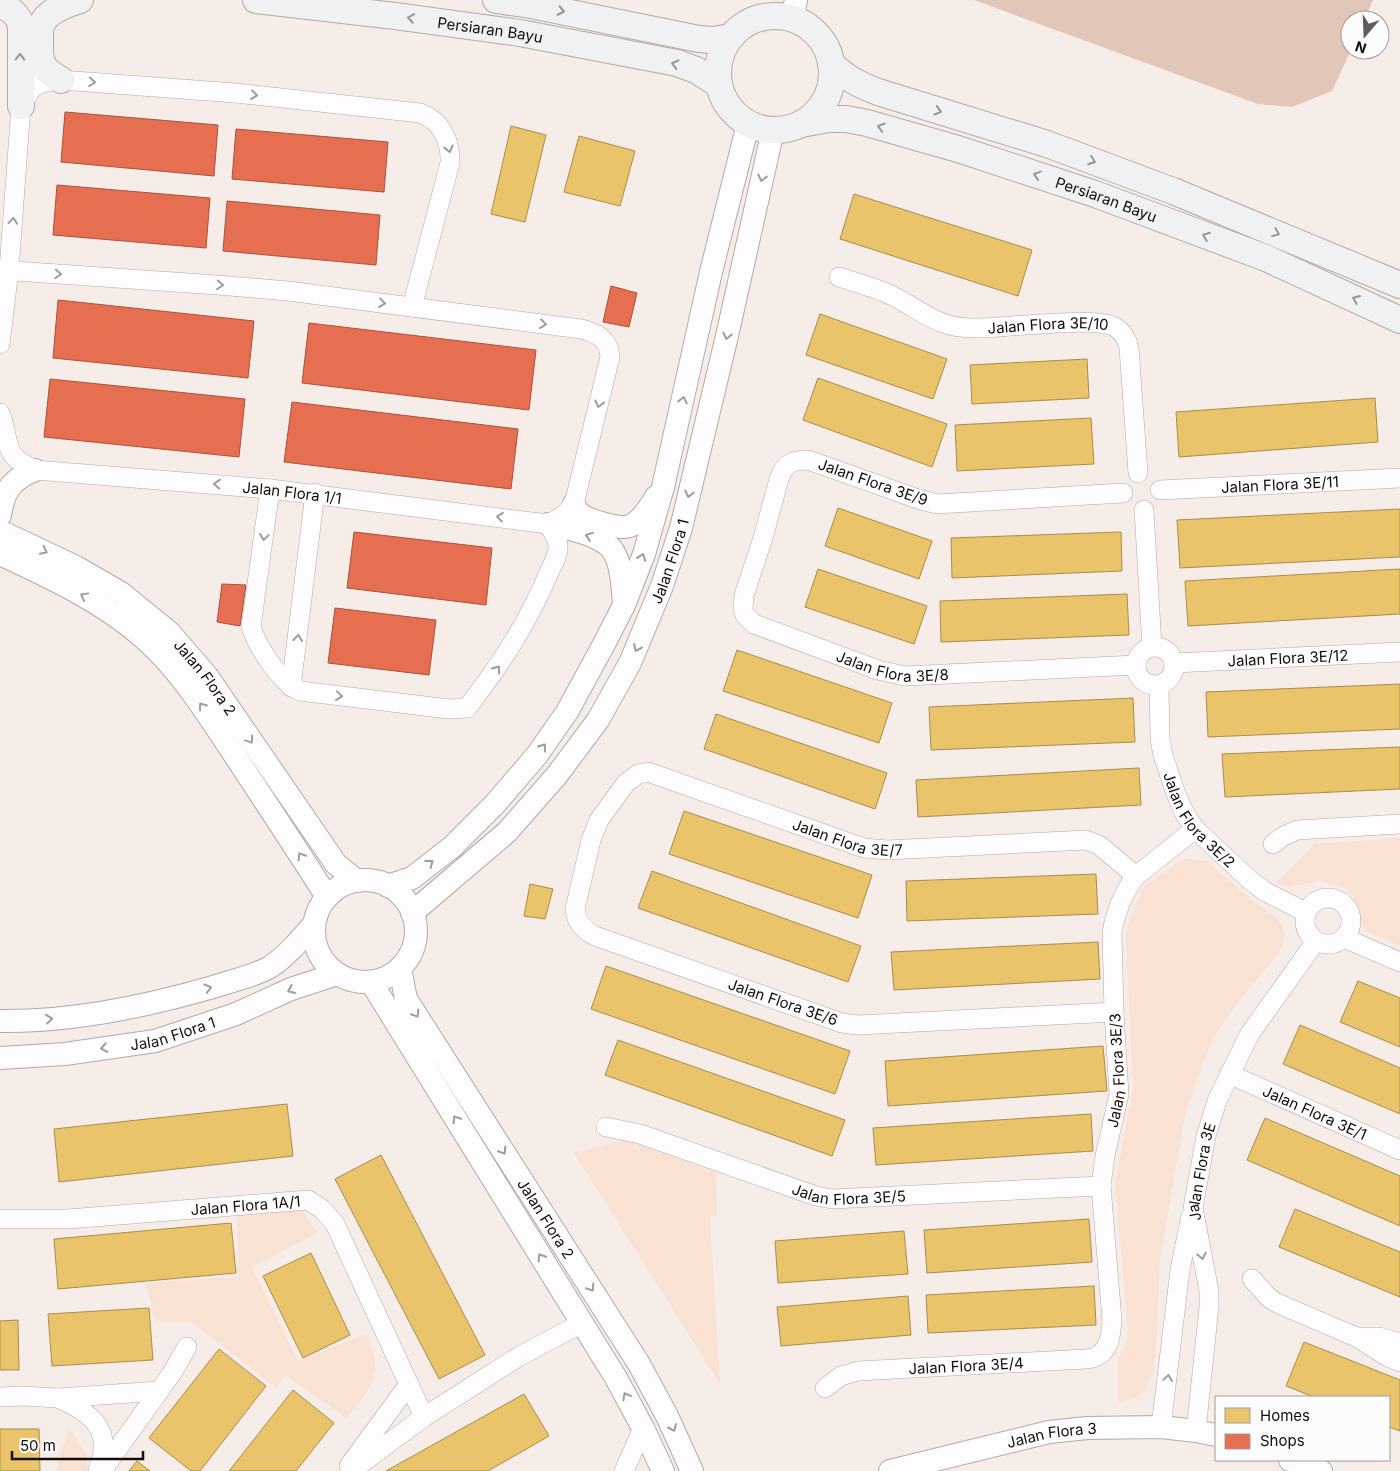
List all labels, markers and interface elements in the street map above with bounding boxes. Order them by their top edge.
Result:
one-way arrow [557,6,566,16]
north arrow [1340,10,1390,60]
street label: Persiaran Bayu [436,12,545,47]
one-way arrow [407,14,416,24]
text: N [1353,38,1368,58]
one-way arrow [15,53,26,61]
one-way arrow [671,59,679,69]
one-way arrow [89,77,97,88]
one-way arrow [251,90,259,101]
one-way arrow [933,105,942,115]
one-way arrow [878,123,886,133]
one-way arrow [443,145,454,153]
one-way arrow [1088,155,1096,165]
one-way arrow [1033,171,1041,181]
street label: Persiaran Bayu [1053,172,1160,226]
one-way arrow [757,173,768,182]
one-way arrow [7,217,18,225]
one-way arrow [1271,227,1280,237]
one-way arrow [1202,232,1211,242]
one-way arrow [54,268,62,279]
one-way arrow [216,279,224,290]
one-way arrow [1352,295,1361,306]
one-way arrow [378,297,386,308]
street label: Jalan Flora 3E/10 [987,313,1110,337]
one-way arrow [538,318,547,328]
one-way arrow [722,332,733,341]
one-way arrow [677,395,687,404]
one-way arrow [594,400,605,409]
street label: Jalan Flora 3E/9 [816,454,930,510]
street label: Jalan Flora 3E/11 [1220,472,1339,496]
street label: Jalan Flora 1/1 [242,477,343,507]
one-way arrow [213,479,221,490]
one-way arrow [684,490,695,499]
one-way arrow [496,512,504,523]
street label: Jalan Flora 1 [646,517,692,606]
one-way arrow [586,532,594,542]
one-way arrow [259,533,269,541]
one-way arrow [39,545,48,556]
one-way arrow [636,553,646,562]
one-way arrow [80,592,89,602]
one-way arrow [292,634,302,643]
street label: Jalan Flora 2 [170,635,241,719]
one-way arrow [633,643,644,652]
street label: Jalan Flora 3E/12 [1227,645,1349,670]
street label: Jalan Flora 3E/8 [834,646,949,686]
one-way arrow [491,665,500,675]
one-way arrow [335,690,343,701]
one-way arrow [199,703,207,712]
one-way arrow [244,735,253,744]
one-way arrow [537,743,546,753]
street label: Jalan Flora 3E/2 [1160,769,1240,871]
street label: Jalan Flora 3E/7 [790,814,903,860]
one-way arrow [298,852,308,861]
one-way arrow [424,861,433,869]
street label: Jalan Flora 3E/6 [726,974,840,1030]
one-way arrow [287,983,296,994]
one-way arrow [203,984,212,994]
one-way arrow [409,1009,419,1018]
street label: Jalan Flora 1 [129,1012,218,1054]
one-way arrow [45,1013,53,1024]
street label: Jalan Flora 3E/3 [1102,1013,1129,1129]
one-way arrow [99,1043,108,1053]
street label: Jalan Flora 3E/1 [1260,1081,1370,1144]
one-way arrow [452,1116,462,1125]
street label: Jalan Flora 3E [1183,1120,1219,1223]
one-way arrow [497,1145,506,1154]
street label: Jalan Flora 2 [514,1175,579,1262]
street label: Jalan Flora 3E/5 [790,1179,906,1209]
street label: Jalan Flora 1A/1 [190,1191,301,1219]
one-way arrow [1196,1251,1207,1260]
one-way arrow [538,1254,548,1263]
one-way arrow [584,1282,594,1291]
street label: Jalan Flora 3E/4 [908,1353,1024,1378]
one-way arrow [1162,1374,1173,1382]
one-way arrow [622,1392,632,1401]
legend [1215,1396,1390,1461]
text: Homes [1260,1406,1310,1425]
street label: Jalan Flora 3 [1005,1418,1097,1452]
one-way arrow [666,1423,677,1432]
scale bar [12,1428,144,1460]
text: Shops [1260,1431,1305,1450]
text: 50 m [20,1436,56,1455]

